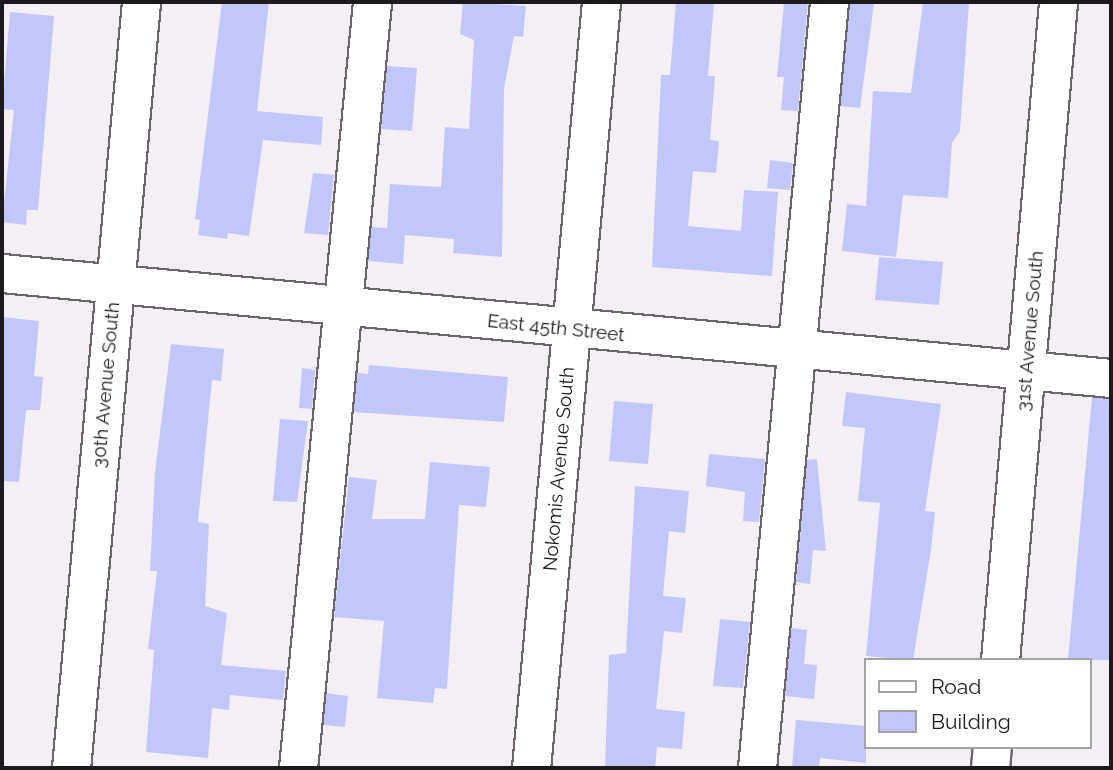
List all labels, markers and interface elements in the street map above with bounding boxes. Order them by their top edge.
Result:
street label: 31st Avenue South [1012,249,1048,413]
street label: 30th Avenue South [87,301,125,469]
street label: East 45th Street [486,309,626,347]
street label: Nokomis Avenue South [539,366,579,572]
legend [864,658,1092,749]
text: Road [931,674,981,699]
text: Building [931,709,1011,734]

